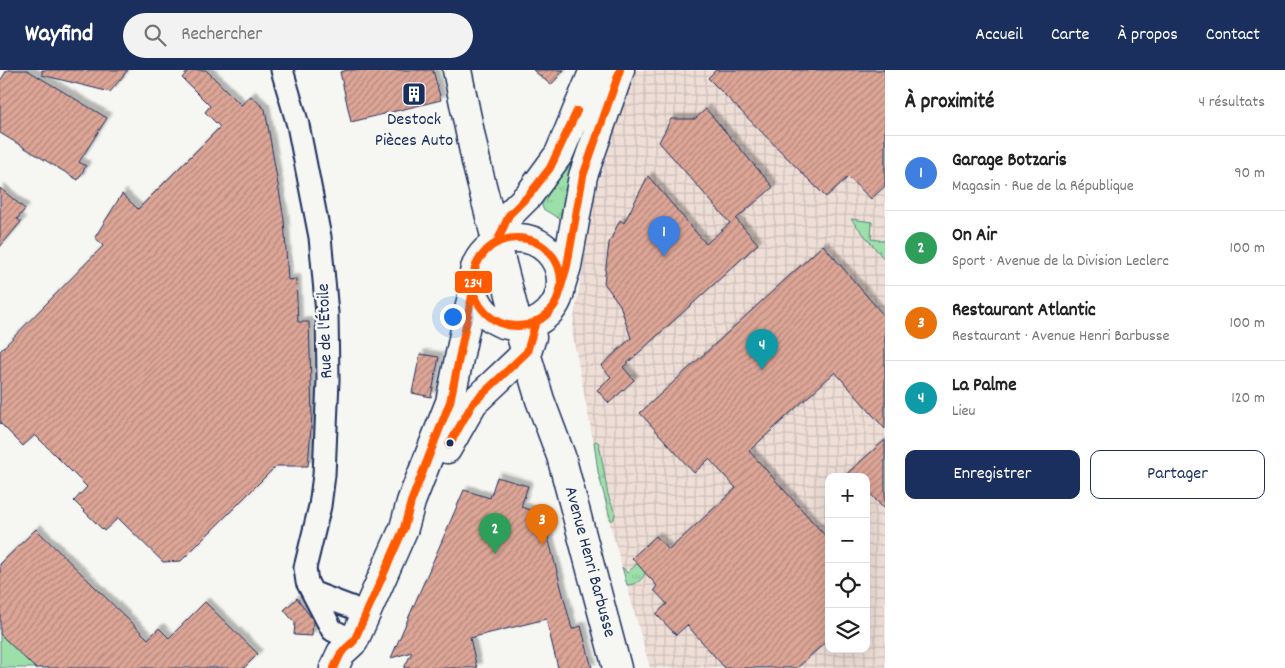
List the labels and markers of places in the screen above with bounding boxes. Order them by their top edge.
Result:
building icon: Destock Pièces Auto [401,81,427,107]
place label: Destock Pièces Auto [375,108,453,154]
pin: 1 [648,216,680,257]
pin: 4 [746,329,778,370]
unlabelled marker [445,438,455,448]
pin: 3 [526,504,558,545]
pin: 2 [479,513,511,554]

